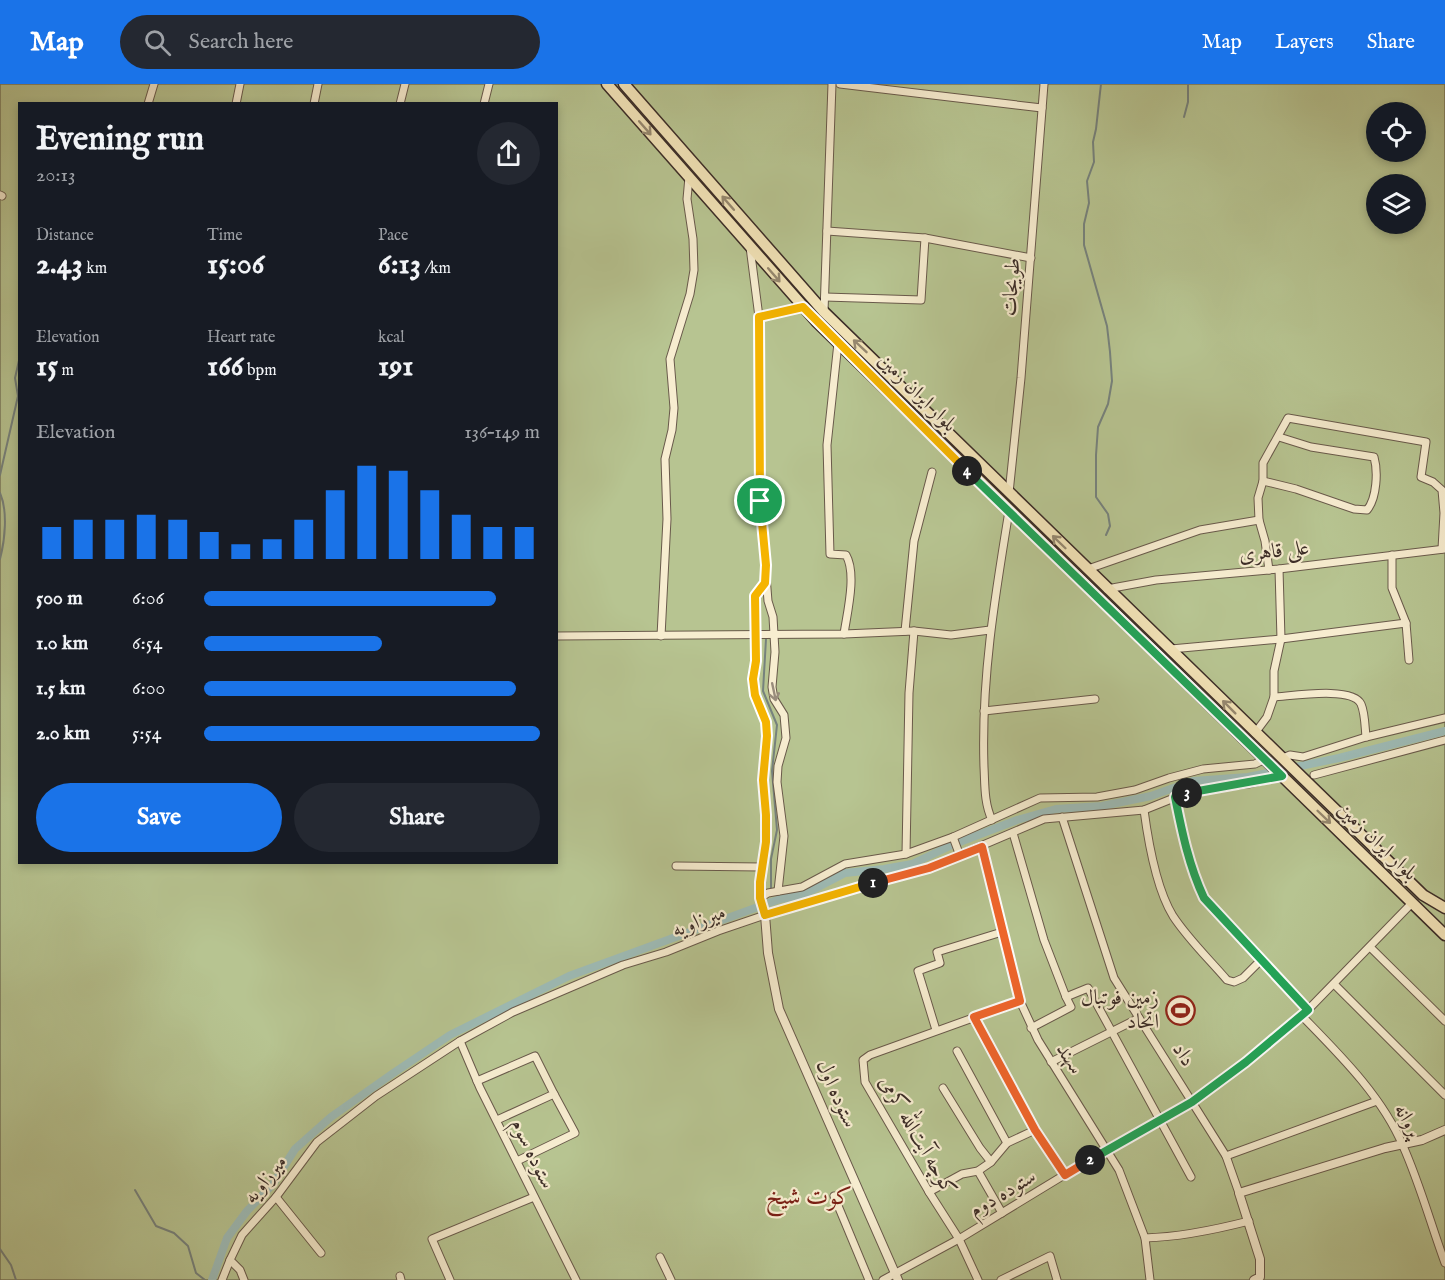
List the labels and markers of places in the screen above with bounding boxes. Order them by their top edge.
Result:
pin: 4 [952,456,982,486]
pin [734,475,785,526]
pin: 3 [1172,778,1202,808]
pin: 1 [858,868,888,898]
place label: زمین فوتبال اتحاد [1081,985,1159,1036]
sports icon: زمین فوتبال اتحاد [1164,994,1196,1026]
pin: 2 [1075,1145,1105,1175]

